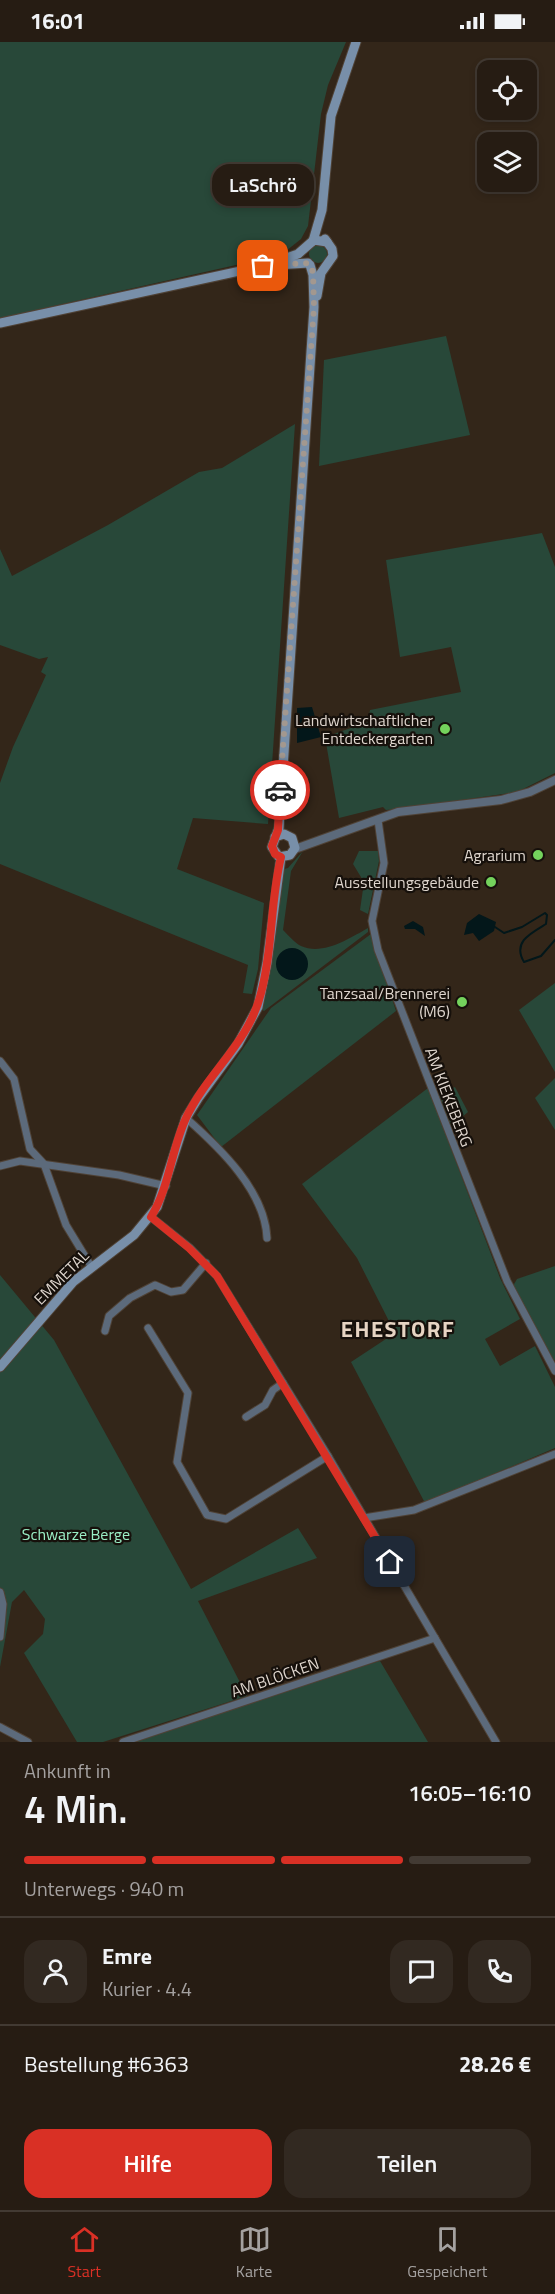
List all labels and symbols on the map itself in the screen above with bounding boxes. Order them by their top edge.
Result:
callout: LaSchrö [212,164,314,206]
pin [237,240,288,291]
place label: Landwirtschaftlicher Entdeckergarten [295,708,433,750]
marker: Landwirtschaftlicher Entdeckergarten [438,722,452,736]
courier [250,760,310,820]
place label: Agrarium [464,843,526,867]
marker: Agrarium [531,848,545,862]
place label: Ausstellungsgebäude [335,870,479,894]
marker: Ausstellungsgebäude [484,875,498,889]
place label: Tanzsaal/Brennerei (M6) [320,981,450,1023]
marker: Tanzsaal/Brennerei (M6) [455,995,469,1009]
street label: AM KIEKEBERG [419,1044,479,1150]
street label: EMMETAL [28,1244,94,1310]
district label: EHESTORF [341,1312,455,1346]
park label: Schwarze Berge [22,1522,130,1546]
pin [364,1536,415,1587]
street label: AM BLÖCKEN [228,1651,322,1703]

